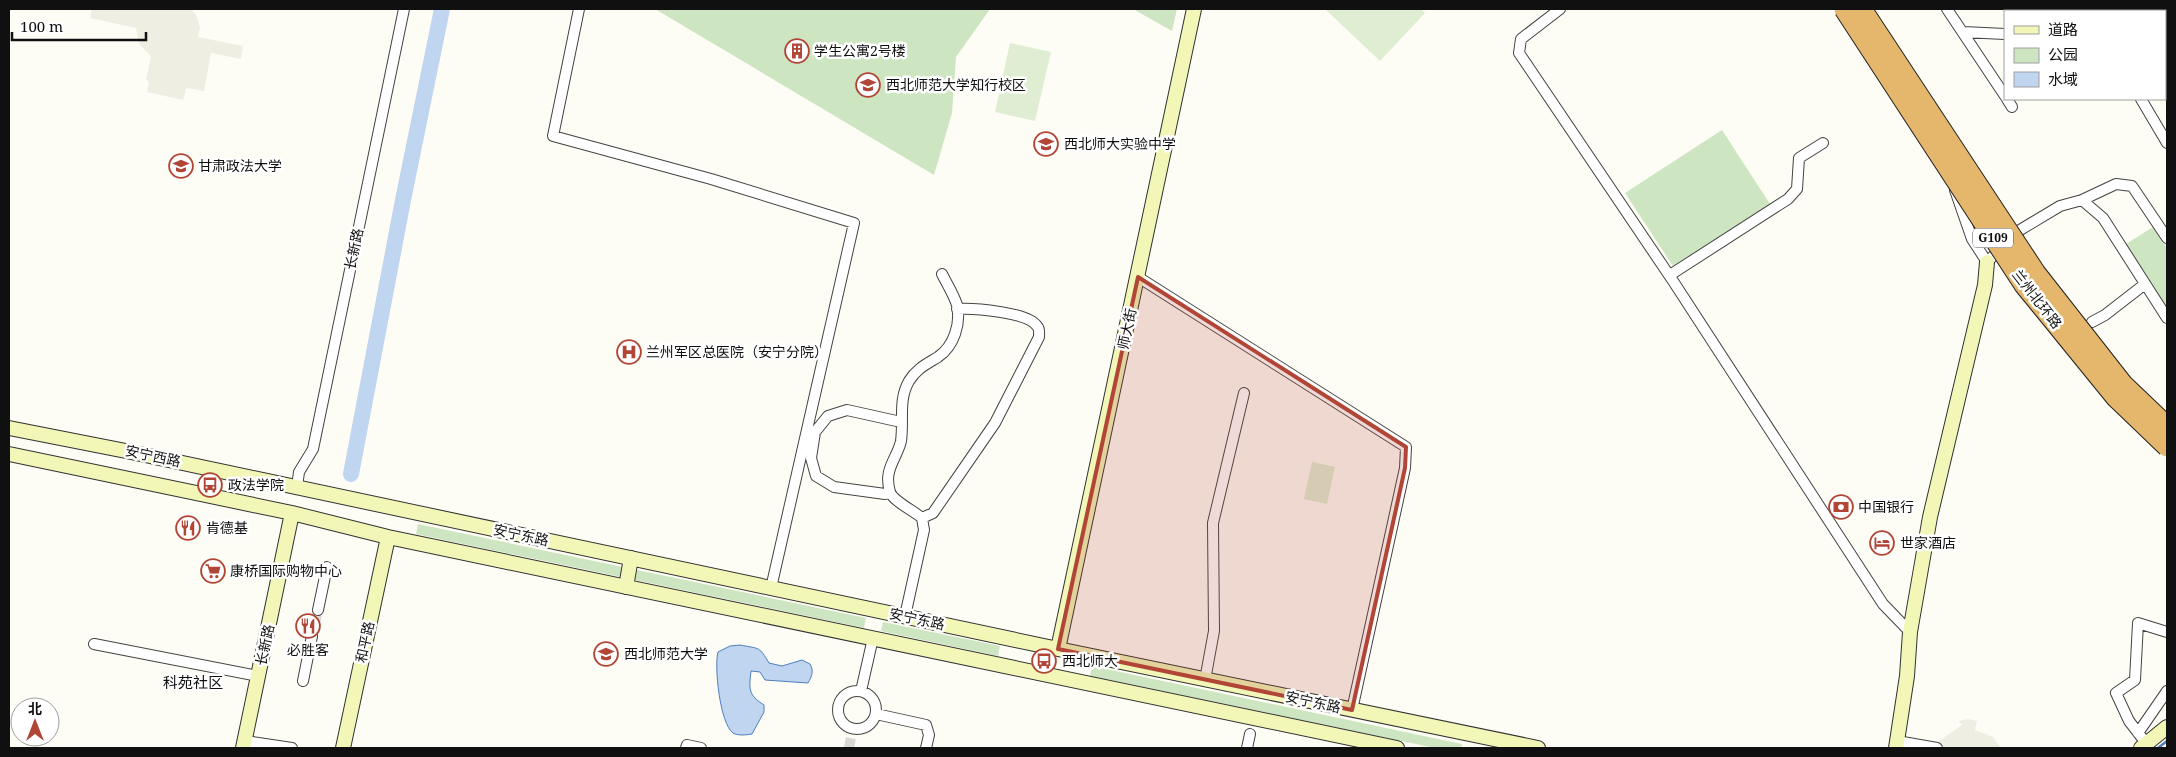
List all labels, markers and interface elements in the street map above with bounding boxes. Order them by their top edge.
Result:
scale bar [12,10,146,42]
legend [2004,10,2166,100]
text: 100 m [20,16,63,36]
text: 道路 [2048,19,2078,39]
building icon: 学生公寓2号楼 [784,38,810,64]
place label: 学生公寓2号楼 [814,41,906,60]
text: 公园 [2048,44,2078,64]
text: 水域 [2048,69,2078,89]
school or university icon: 西北师范大学知行校区 [855,72,881,98]
place label: 西北师范大学知行校区 [886,75,1026,94]
school or university icon: 西北师大实验中学 [1033,131,1059,157]
place label: 西北师大实验中学 [1064,134,1176,153]
school or university icon: 甘肃政法大学 [168,153,194,179]
place label: 甘肃政法大学 [198,156,282,175]
street label: 长新路 [340,226,367,271]
road number: G109 [1973,228,2013,248]
street label: 兰州北环路 [2008,265,2066,332]
street label: 师大街 [1113,306,1140,351]
hospital icon: 兰州军区总医院（安宁分院） [616,339,642,365]
place label: 兰州军区总医院（安宁分院） [646,342,828,361]
street label: 安宁西路 [124,440,182,471]
bus stop icon: 政法学院 [197,472,223,498]
place label: 政法学院 [228,475,284,494]
bank icon: 中国银行 [1828,494,1854,520]
place label: 中国银行 [1858,497,1914,516]
restaurant icon: 肯德基 [175,515,201,541]
place label: 肯德基 [206,518,248,537]
street label: 安宁东路 [492,519,550,550]
hotel icon: 世家酒店 [1869,530,1895,556]
place label: 世家酒店 [1900,533,1956,552]
supermarket icon: 康桥国际购物中心 [200,558,226,584]
place label: 康桥国际购物中心 [230,561,342,580]
street label: 安宁东路 [888,603,946,634]
restaurant icon: 必胜客 [295,613,321,639]
street label: 和平路 [351,619,378,664]
street label: 长新路 [251,622,278,667]
place label: 必胜客 [287,640,329,659]
school or university icon: 西北师范大学 [593,641,619,667]
place label: 西北师范大学 [624,644,708,663]
bus stop icon: 西北师大 [1031,648,1057,674]
place label: 西北师大 [1062,651,1118,670]
district label: 科苑社区 [163,672,223,692]
street label: 安宁东路 [1284,686,1342,717]
north arrow [10,697,60,747]
text: 北 [28,699,42,718]

